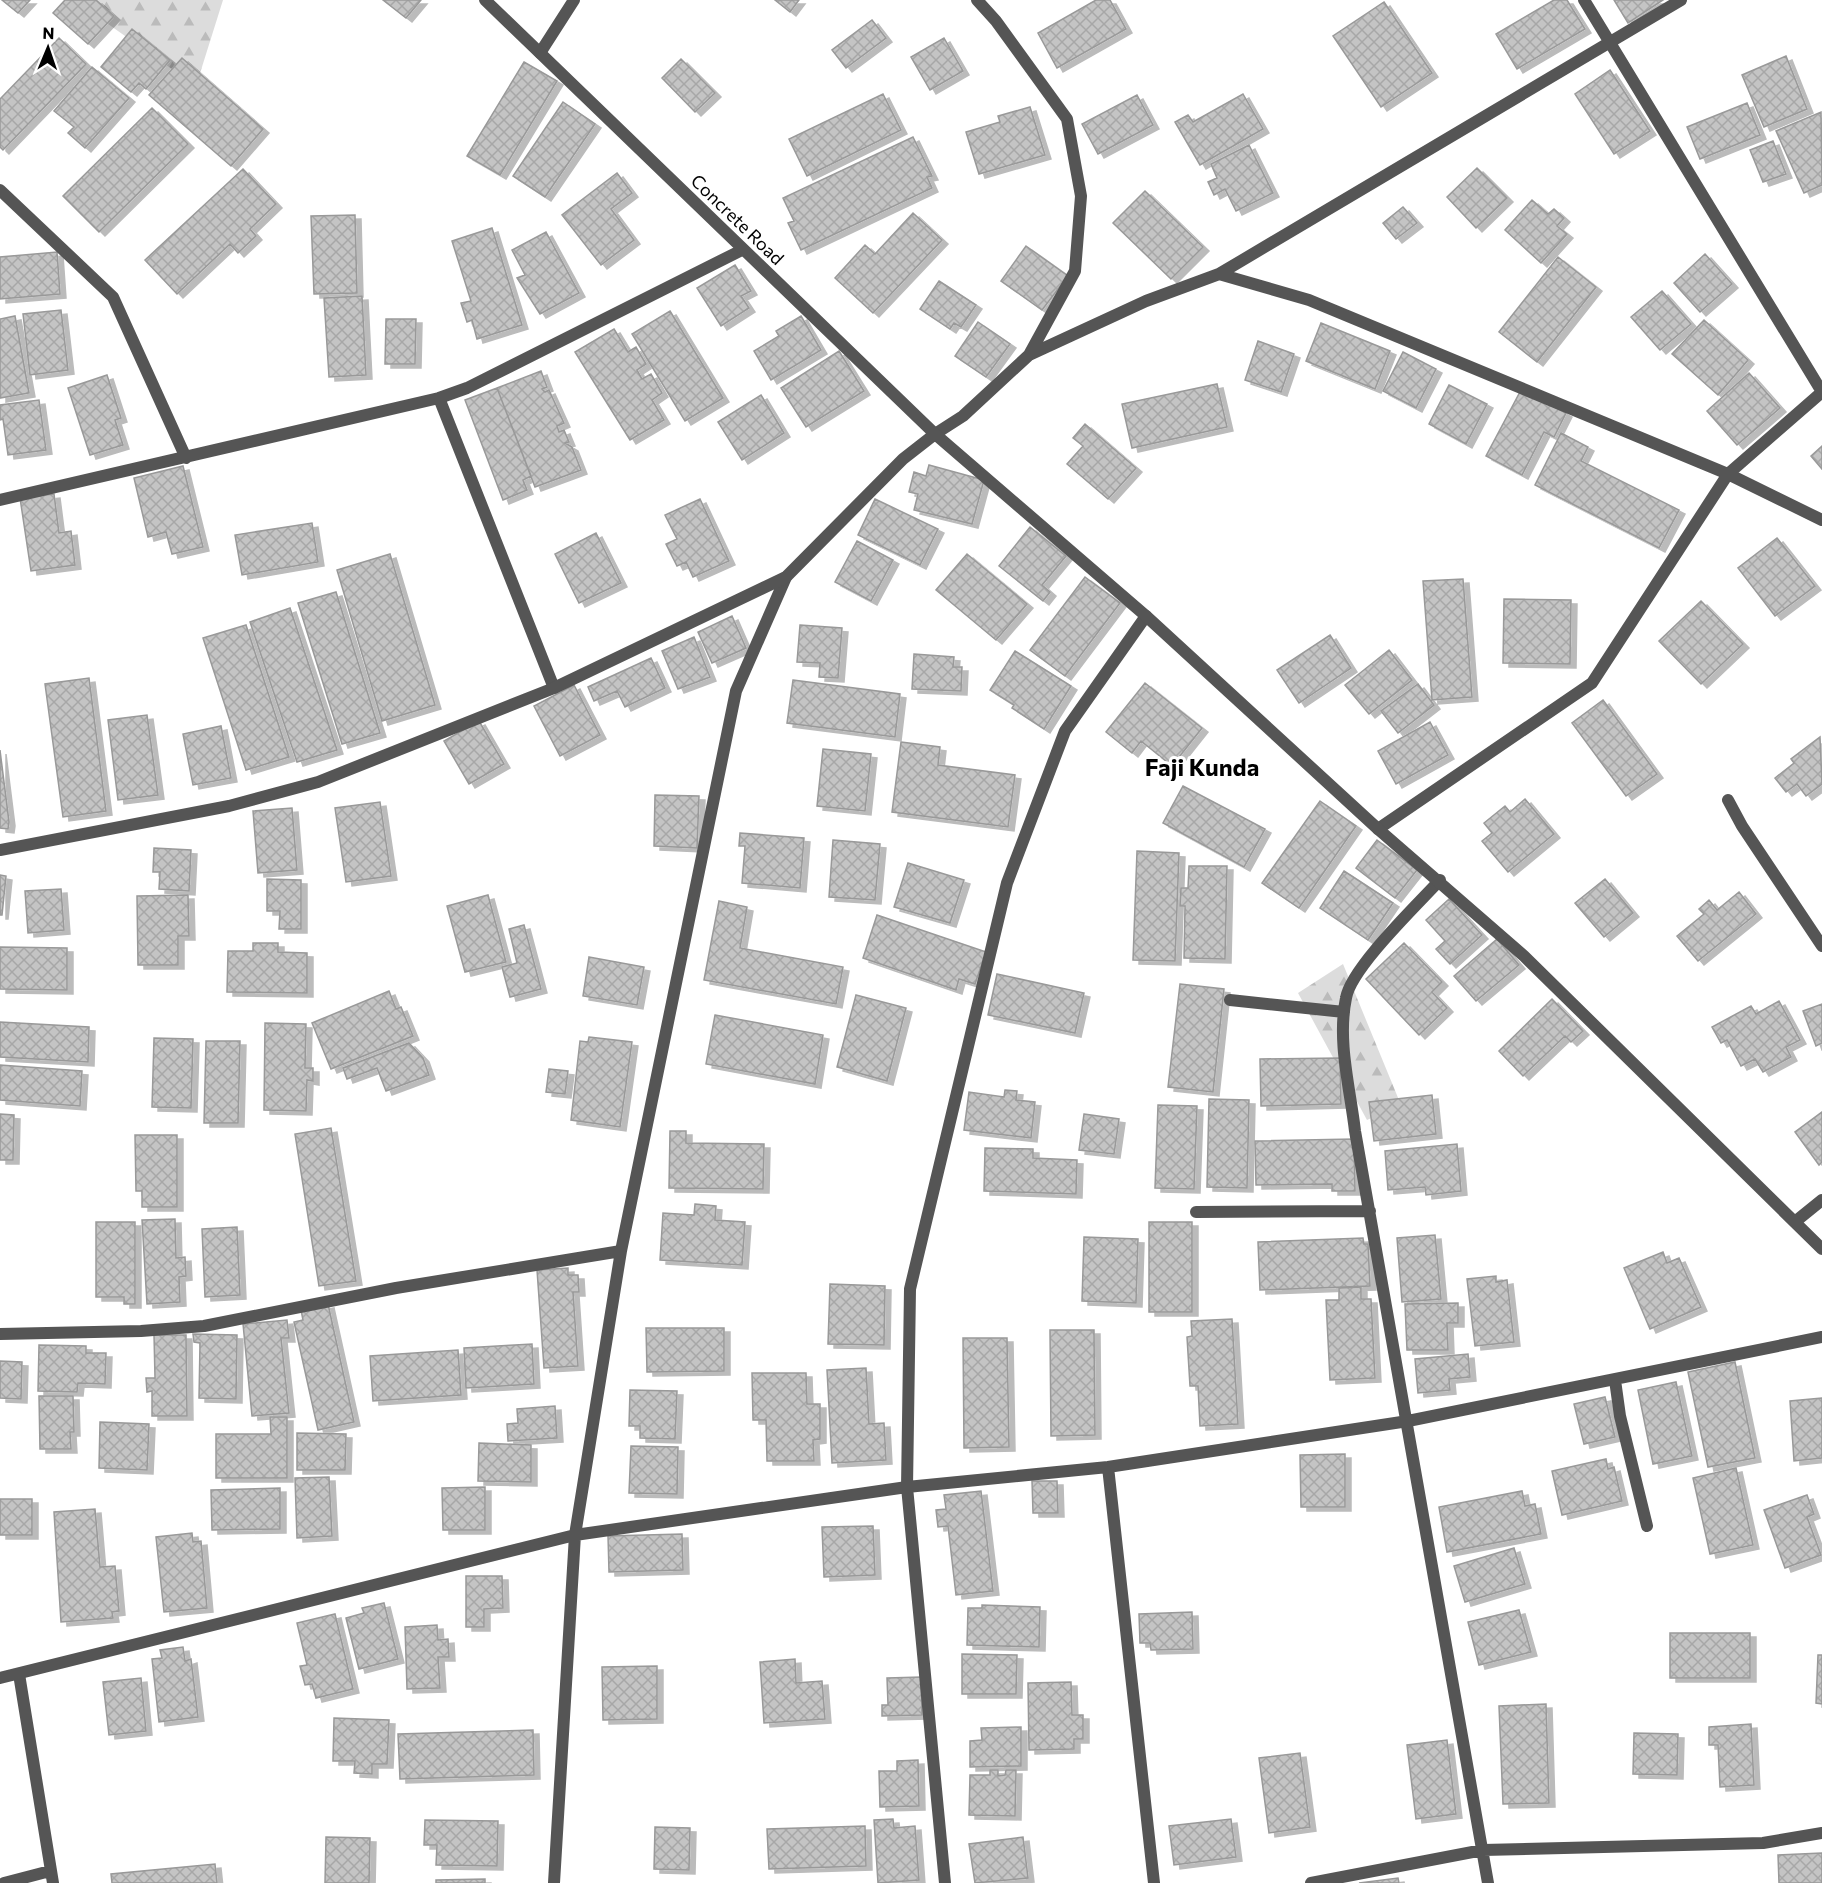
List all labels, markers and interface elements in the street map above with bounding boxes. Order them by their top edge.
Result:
north arrow [18,18,78,78]
text: N [42,23,55,42]
street label: Concrete Road [687,169,789,269]
district label: Faji Kunda [1145,752,1259,781]

